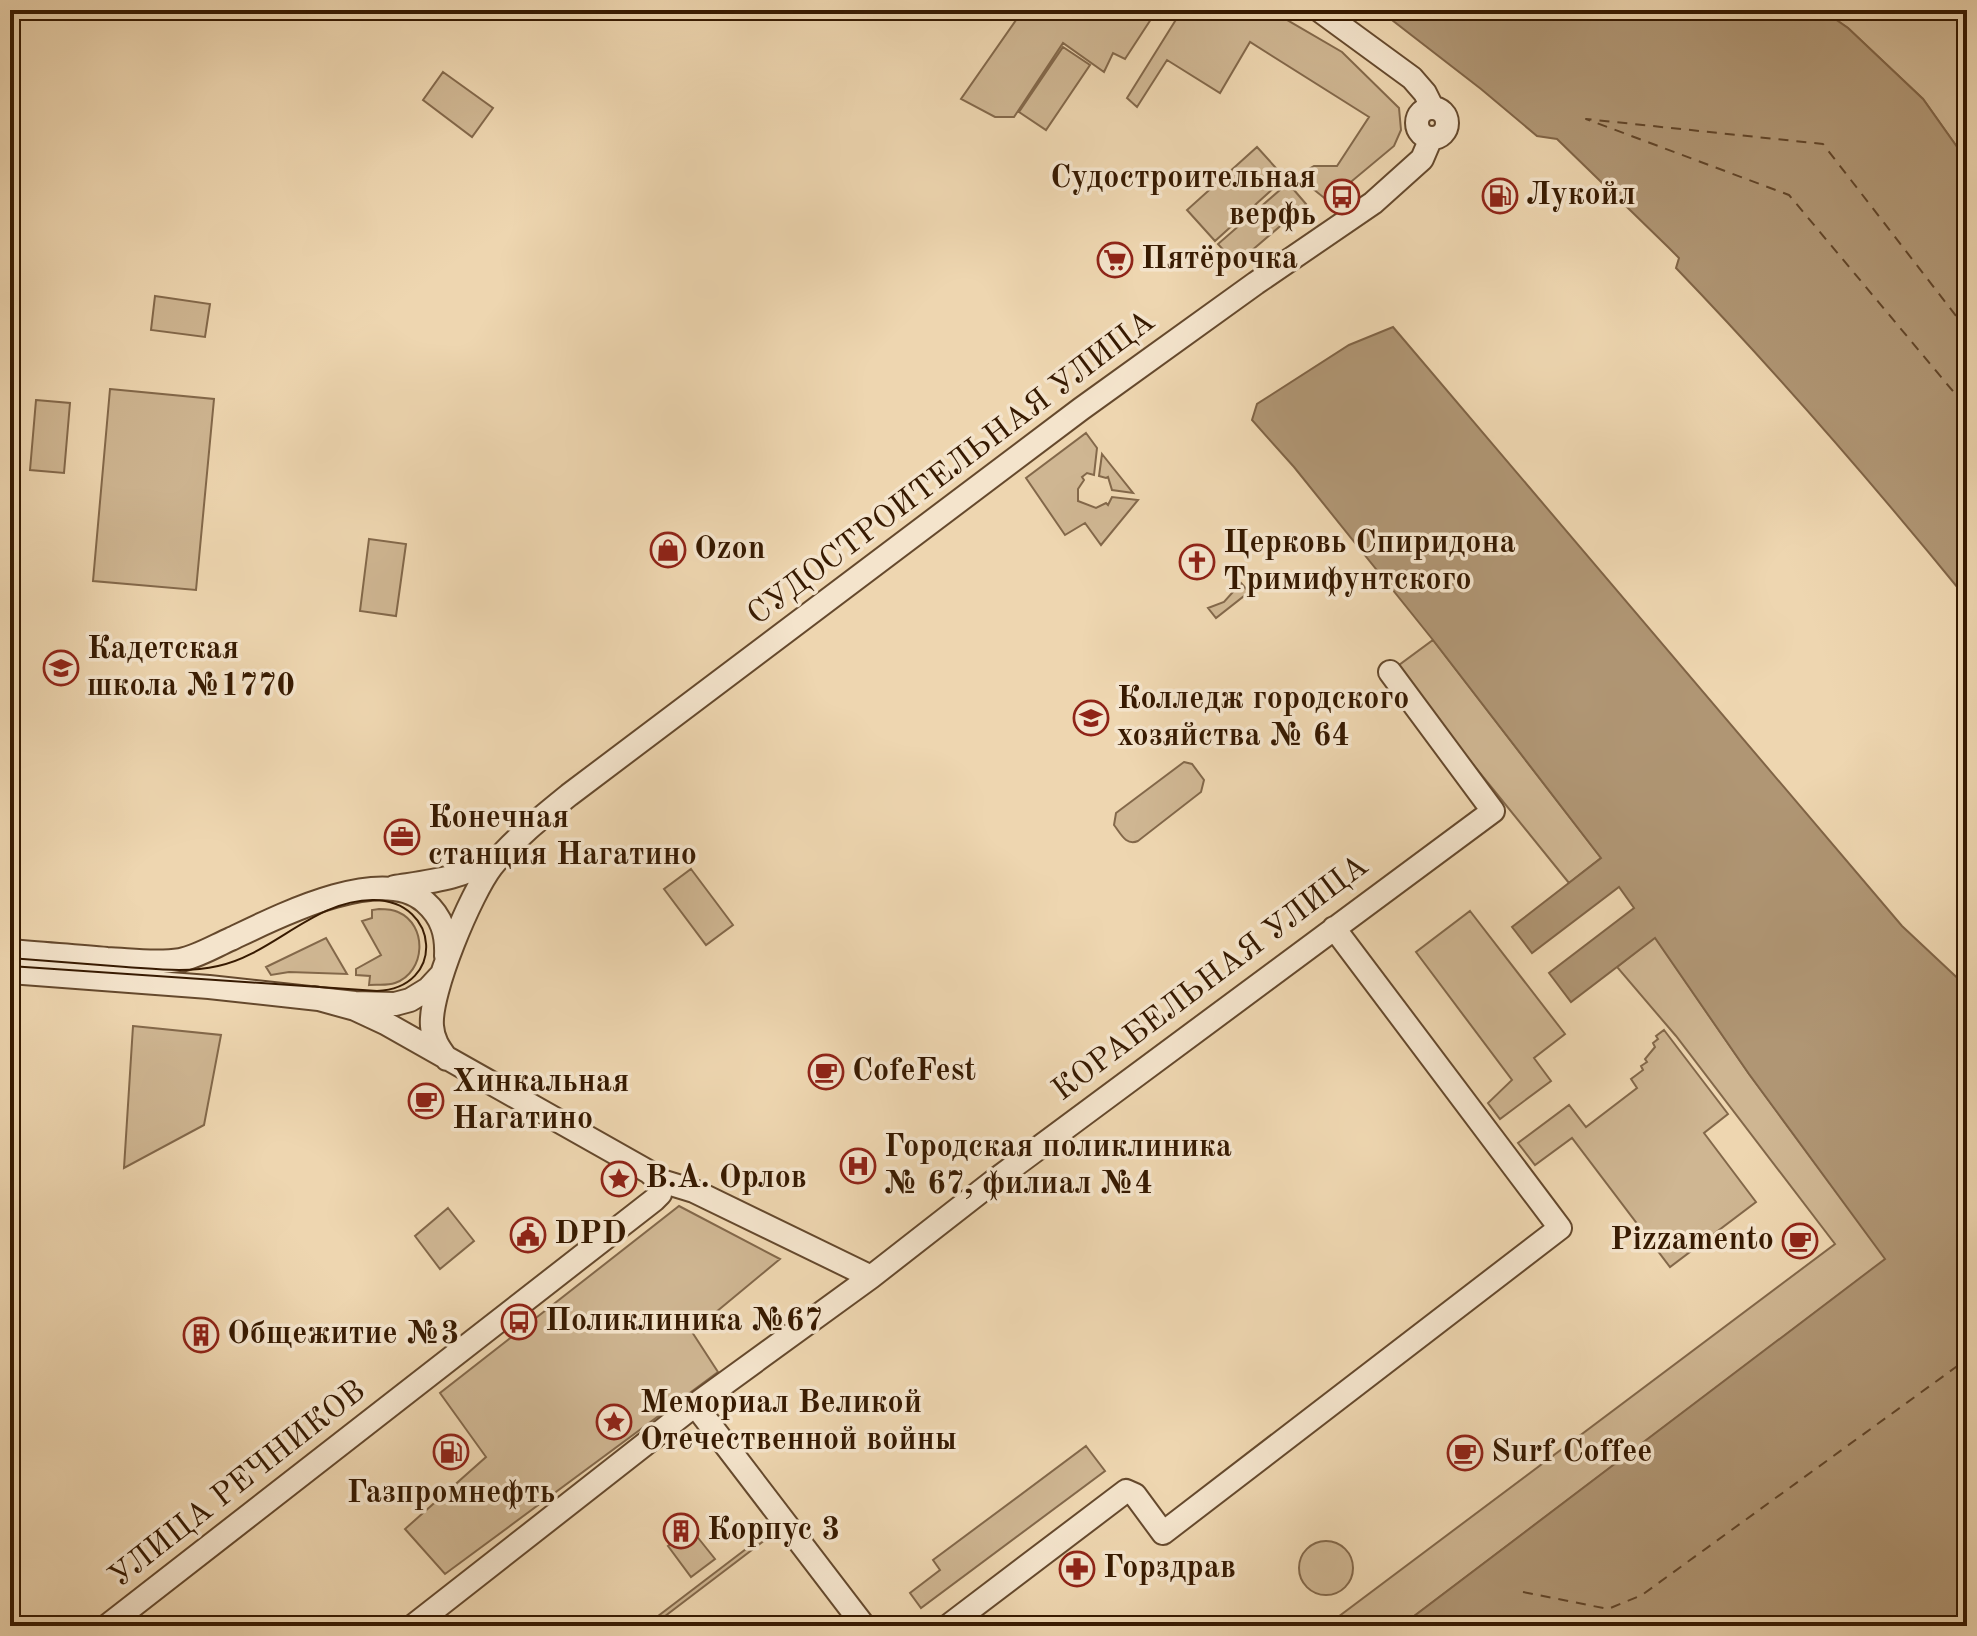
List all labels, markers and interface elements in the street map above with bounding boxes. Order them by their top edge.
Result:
place label: Судостроительная верфь [1050,163,1316,232]
fuel station icon: Лукойл [1481,177,1519,215]
bus stop icon: Судостроительная верфь [1323,178,1361,216]
place label: Лукойл [1526,180,1636,212]
supermarket icon: Пятёрочка [1096,241,1134,279]
place label: Пятёрочка [1141,244,1298,276]
street label: СУДОСТРОИТЕЛЬНАЯ УЛИЦА [743,306,1161,632]
place label: Церковь Спиридона Тримифунтского [1223,528,1516,597]
shop icon: Ozon [649,531,687,569]
place label: Ozon [694,534,765,566]
church icon: Церковь Спиридона Тримифунтского [1178,543,1216,581]
place label: Кадетская школа №1770 [87,634,295,703]
school or university icon: Кадетская школа №1770 [42,649,80,687]
place label: Колледж городского хозяйства № 64 [1117,684,1409,753]
school or university icon: Колледж городского хозяйства № 64 [1072,699,1110,737]
place label: Конечная станция Нагатино [428,803,697,872]
office icon: Конечная станция Нагатино [383,818,421,856]
street label: КОРАБЕЛЬНАЯ УЛИЦА [1047,850,1375,1108]
cafe icon: CofeFest [807,1053,845,1091]
place label: CofeFest [852,1056,976,1088]
place label: Хинкальная Нагатино [452,1067,629,1136]
cafe icon: Хинкальная Нагатино [407,1082,445,1120]
place label: Городская поликлиника № 67, филиал №4 [884,1132,1232,1201]
hospital icon: Городская поликлиника № 67, филиал №4 [839,1147,877,1185]
place icon: В.А. Орлов [600,1160,638,1198]
place label: В.А. Орлов [645,1163,807,1195]
public building icon: DPD [509,1216,547,1254]
place label: DPD [554,1219,627,1251]
cafe icon: Pizzamento [1781,1222,1819,1260]
place label: Pizzamento [1610,1225,1774,1257]
bus stop icon: Поликлиника №67 [500,1303,538,1341]
place label: Поликлиника №67 [545,1306,823,1338]
building icon: Общежитие №3 [182,1316,220,1354]
place label: Общежитие №3 [227,1319,459,1351]
street label: УЛИЦА РЕЧНИКОВ [104,1375,372,1595]
place label: Мемориал Великой Отечественной войны [640,1388,957,1457]
place icon: Мемориал Великой Отечественной войны [595,1403,633,1441]
fuel station icon: Газпромнефть [432,1433,470,1471]
cafe icon: Surf Coffee [1446,1434,1484,1472]
place label: Surf Coffee [1491,1437,1652,1469]
place label: Газпромнефть [347,1478,555,1510]
building icon: Корпус 3 [662,1512,700,1550]
place label: Корпус 3 [707,1515,840,1547]
pharmacy icon: Горздрав [1058,1550,1096,1588]
place label: Горздрав [1103,1553,1236,1585]

